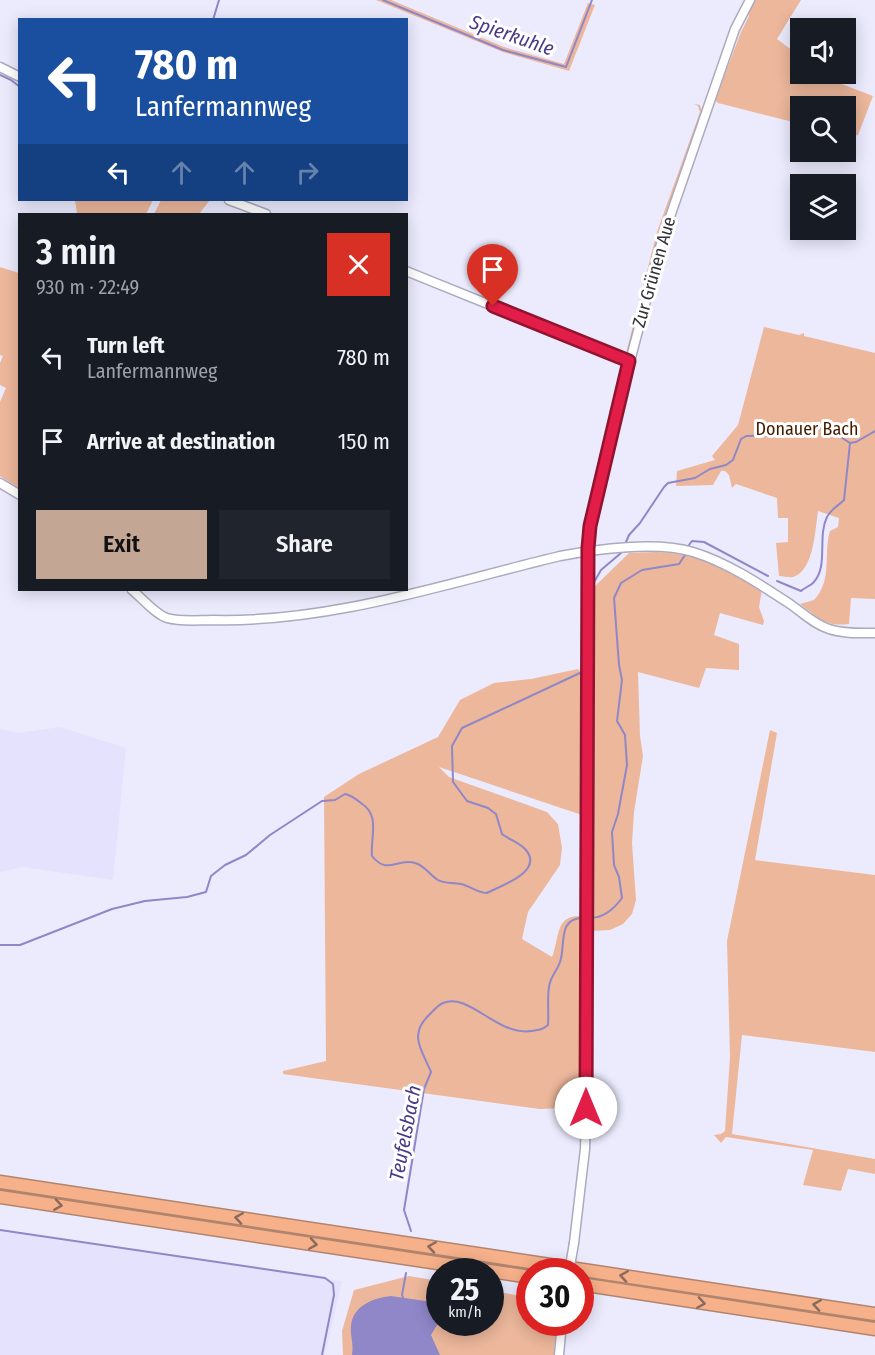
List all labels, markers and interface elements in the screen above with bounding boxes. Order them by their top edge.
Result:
water label: Spierkuhle [466,9,558,61]
map controls [790,18,856,240]
button: sound [790,18,856,84]
text: 780 m [135,40,238,90]
icon: left [36,42,114,120]
text: Lanfermannweg [135,91,311,123]
button: search [790,96,856,162]
icon: left [102,156,135,189]
icon: ahead [165,156,198,189]
icon: ahead [228,156,261,189]
icon: right [291,156,324,189]
button: layers [790,174,856,240]
street label: Zur Grünen Aue [628,214,680,330]
text: 3 min [36,230,116,274]
button: close [327,233,390,296]
pin [467,244,518,306]
icon: arrive [476,253,509,286]
text: 930 m · 22:49 [36,275,139,299]
text: Turn left [87,332,165,359]
icon: left [36,341,69,374]
text: 780 m [337,344,390,371]
text: Lanfermannweg [87,359,217,383]
park label: Donauer Bach [756,418,858,440]
icon: arrive [36,425,69,458]
text: Arrive at destination [87,428,275,455]
text: 150 m [338,428,390,455]
button: Exit [36,510,207,579]
button: Share [219,510,390,579]
position arrow [554,1076,618,1140]
water label: Teufelsbach [384,1083,426,1183]
one-way arrow [53,1199,62,1211]
one-way arrow [234,1212,243,1224]
one-way arrow [308,1237,318,1249]
one-way arrow [427,1242,436,1254]
speed limit sign: 30 [516,1258,594,1336]
one-way arrow [620,1271,629,1283]
text: 25 [451,1272,479,1308]
one-way arrow [696,1296,705,1308]
one-way arrow [813,1300,822,1312]
text: km/h [448,1303,482,1321]

